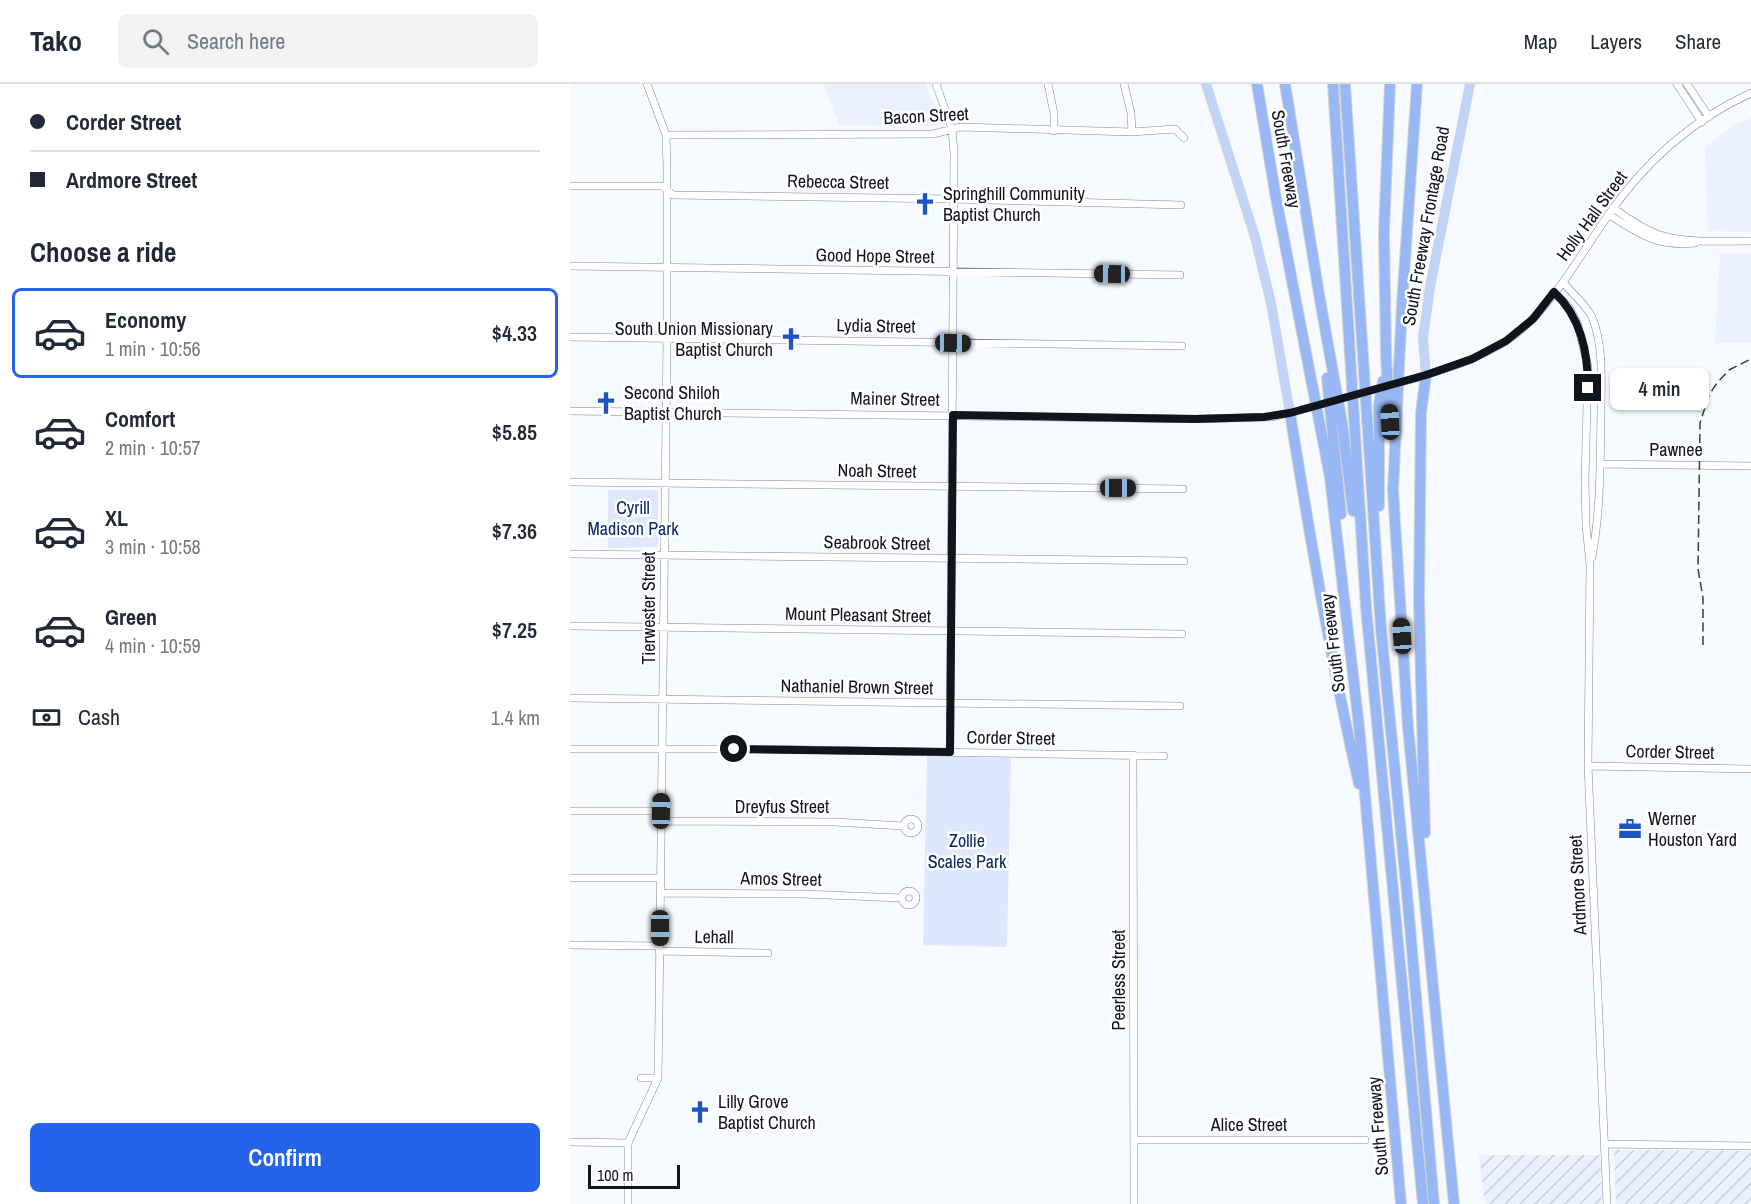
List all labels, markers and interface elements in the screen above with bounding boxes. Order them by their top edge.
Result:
search box [118,14,538,68]
text: Tako [30,22,82,60]
icon: search [139,25,172,58]
text: Search here [187,26,285,56]
text: Map [1524,27,1557,56]
text: Layers [1590,27,1642,56]
text: Share [1675,27,1721,56]
street label: Bacon Street [883,101,969,130]
text: Corder Street [66,107,181,137]
street label: South Freeway [1266,108,1308,211]
street label: South Freeway Frontage Road [1396,124,1455,327]
text: Ardmore Street [66,165,197,195]
street label: Holly Hall Street [1550,166,1633,266]
street label: Rebecca Street [787,168,889,195]
place label: Springhill Community Baptist Church [943,181,1086,227]
church icon: Springhill Community Baptist Church [912,191,938,217]
text: Choose a ride [30,234,176,270]
street label: Good Hope Street [815,242,935,269]
car [1094,265,1130,283]
text: Economy [105,305,186,335]
icon: car [33,306,87,360]
street label: Lydia Street [836,312,916,339]
place label: South Union Missionary Baptist Church [615,316,774,362]
text: $4.33 [492,318,537,348]
church icon: South Union Missionary Baptist Church [778,326,804,352]
car [935,334,971,352]
text: 1 min · 10:56 [105,335,201,362]
callout: 4 min [1609,367,1708,409]
route end [1574,374,1601,401]
text: 4 min [1638,375,1681,402]
place label: Second Shiloh Baptist Church [624,380,722,426]
street label: Mainer Street [850,385,940,412]
church icon: Second Shiloh Baptist Church [593,390,619,416]
text: Comfort [105,404,175,434]
car [1380,404,1400,440]
icon: car [33,405,87,459]
text: $5.85 [492,417,537,447]
text: 2 min · 10:57 [105,434,201,461]
street label: Pawnee [1649,437,1703,462]
street label: Noah Street [837,457,917,484]
car [1100,479,1136,497]
park label: Cyrill Madison Park [587,495,679,541]
text: XL [105,503,128,533]
icon: car [33,504,87,558]
text: $7.36 [492,516,537,546]
street label: Seabrook Street [823,529,931,556]
text: 3 min · 10:58 [105,533,201,560]
street label: Tierwester Street [636,552,661,664]
street label: South Freeway [1314,592,1351,694]
street label: Mount Pleasant Street [785,601,931,628]
text: Green [105,602,157,632]
icon: car [33,603,87,657]
text: $7.25 [492,615,537,645]
car [1392,617,1412,655]
text: 4 min · 10:59 [105,632,201,659]
street label: Nathaniel Brown Street [780,673,934,700]
icon: cash [30,701,63,734]
text: Cash [78,702,120,732]
text: 1.4 km [491,704,540,731]
street label: Corder Street [966,724,1056,751]
route start [720,735,747,762]
street label: Corder Street [1625,738,1715,765]
car [652,793,670,829]
street label: Dreyfus Street [735,794,829,819]
place label: Werner Houston Yard [1648,806,1737,852]
office icon: Werner Houston Yard [1617,816,1643,842]
park label: Zollie Scales Park [928,828,1007,874]
street label: Ardmore Street [1562,834,1593,937]
street label: Amos Street [739,865,822,892]
car [651,910,669,946]
street label: Lehall [694,924,734,949]
street label: Peerless Street [1106,930,1131,1030]
street label: South Freeway [1361,1075,1394,1177]
place label: Lilly Grove Baptist Church [718,1089,816,1135]
church icon: Lilly Grove Baptist Church [687,1099,713,1125]
street label: Alice Street [1210,1112,1287,1137]
button: Confirm [30,1123,540,1192]
scale bar [588,1162,680,1190]
text: 100 m [597,1164,633,1186]

